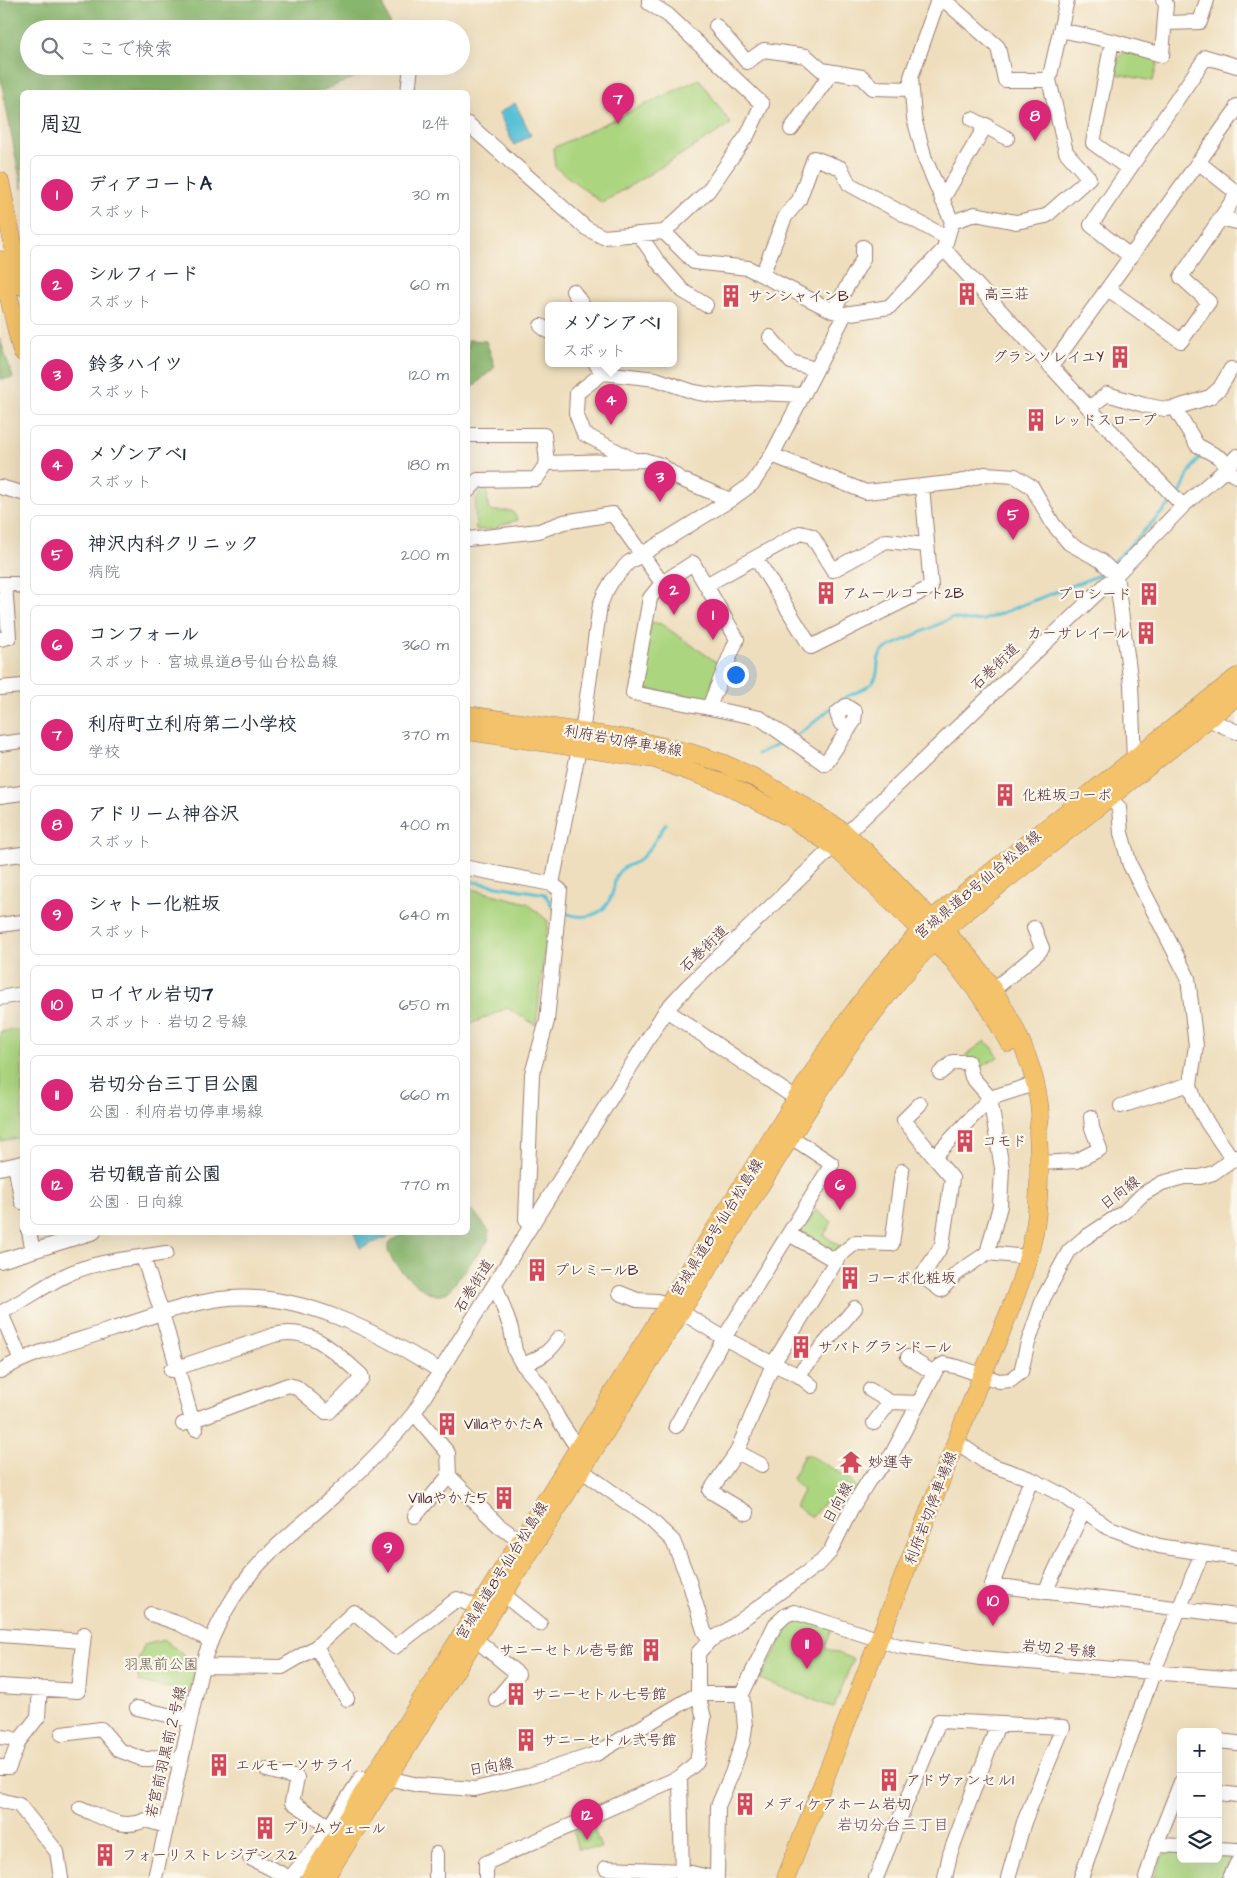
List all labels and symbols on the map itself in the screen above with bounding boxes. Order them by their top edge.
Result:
pin: 7 [602,83,634,124]
pin: 8 [1019,100,1051,141]
building icon: 高三荘 [954,281,980,307]
building icon: サンシャインB [718,283,744,309]
place label: 高三荘 [984,284,1029,305]
place label: サンシャインB [748,286,849,307]
building icon: グランソレイユY [1107,344,1133,370]
place label: グランソレイユY [992,347,1104,368]
pin: 4 [595,384,627,425]
building icon: レッドスロープ [1023,407,1049,433]
place label: レッドスロープ [1052,410,1156,431]
pin: 3 [644,461,676,502]
pin: 5 [997,499,1029,540]
pin: 2 [658,574,690,615]
building icon: アムールコート2B [813,580,839,606]
building icon: プロシード [1136,581,1162,607]
place label: アムールコート2B [842,583,964,604]
place label: プロシード [1057,584,1132,605]
pin: 1 [697,599,729,640]
building icon: カーサレイール [1133,620,1159,646]
place label: カーサレイール [1027,623,1130,644]
street label: 石巻街道 [966,639,1024,695]
your location [723,662,749,688]
street label: 利府岩切停車場線 [562,720,684,762]
building icon: 化粧坂コーポ [992,782,1018,808]
place label: 化粧坂コーポ [1022,785,1112,806]
street label: 宮城県道8号仙台松島線 [910,826,1046,944]
street label: 石巻街道 [675,921,733,977]
building icon: コモド [952,1128,978,1154]
place label: コモド [982,1131,1027,1152]
street label: 宮城県道8号仙台松島線 [666,1155,768,1301]
pin: 6 [824,1169,856,1210]
street label: 日向線 [1096,1171,1144,1215]
street label: 石巻街道 [449,1255,499,1317]
building icon: プレミールB [524,1257,550,1283]
place label: プレミールB [554,1260,639,1281]
building icon: コーポ化粧坂 [837,1265,863,1291]
place label: コーポ化粧坂 [866,1268,956,1289]
building icon: サバトグランドール [788,1334,814,1360]
place label: サバトグランドール [818,1337,952,1358]
building icon: VillaやかたA [434,1411,460,1437]
place label: VillaやかたA [464,1414,543,1435]
street label: 利府岩切停車場線 [900,1448,962,1568]
temple icon: 妙運寺 [838,1449,864,1475]
place label: 妙運寺 [868,1452,913,1473]
street label: 日向線 [818,1478,858,1528]
building icon: Villaやかた5 [491,1485,517,1511]
place label: Villaやかた5 [408,1488,488,1509]
street label: 宮城県道8号仙台松島線 [451,1498,553,1644]
pin: 9 [372,1532,404,1573]
pin: 10 [977,1585,1009,1626]
pin: 11 [791,1628,823,1669]
street label: 岩切２号線 [1021,1635,1097,1663]
building icon: サニーセトル壱号館 [638,1637,664,1663]
place label: サニーセトル壱号館 [499,1640,634,1661]
park label: 羽黒前公園 [123,1654,199,1675]
building icon: サニーセトル七号館 [503,1681,529,1707]
street label: 若宮前羽黒前２号線 [141,1684,191,1820]
place label: サニーセトル七号館 [532,1684,667,1705]
building icon: サニーセトル弐号館 [513,1727,539,1753]
place label: サニーセトル弐号館 [542,1730,677,1751]
building icon: エルモーソサライ [206,1752,232,1778]
street label: 日向線 [467,1753,515,1781]
place label: エルモーソサライ [235,1755,354,1776]
building icon: アドヴァンセル1 [876,1767,902,1793]
place label: アドヴァンセル1 [906,1770,1014,1791]
building icon: メディケアホーム岩切 [732,1791,758,1817]
place label: メディケアホーム岩切 [762,1794,911,1815]
pin: 12 [571,1799,603,1840]
district label: 岩切分台三丁目 [837,1814,949,1836]
building icon: プリムヴェール [252,1815,278,1841]
place label: プリムヴェール [282,1818,386,1839]
building icon: フォーリストレジデンス2 [92,1842,118,1868]
place label: フォーリストレジデンス2 [122,1845,297,1866]

